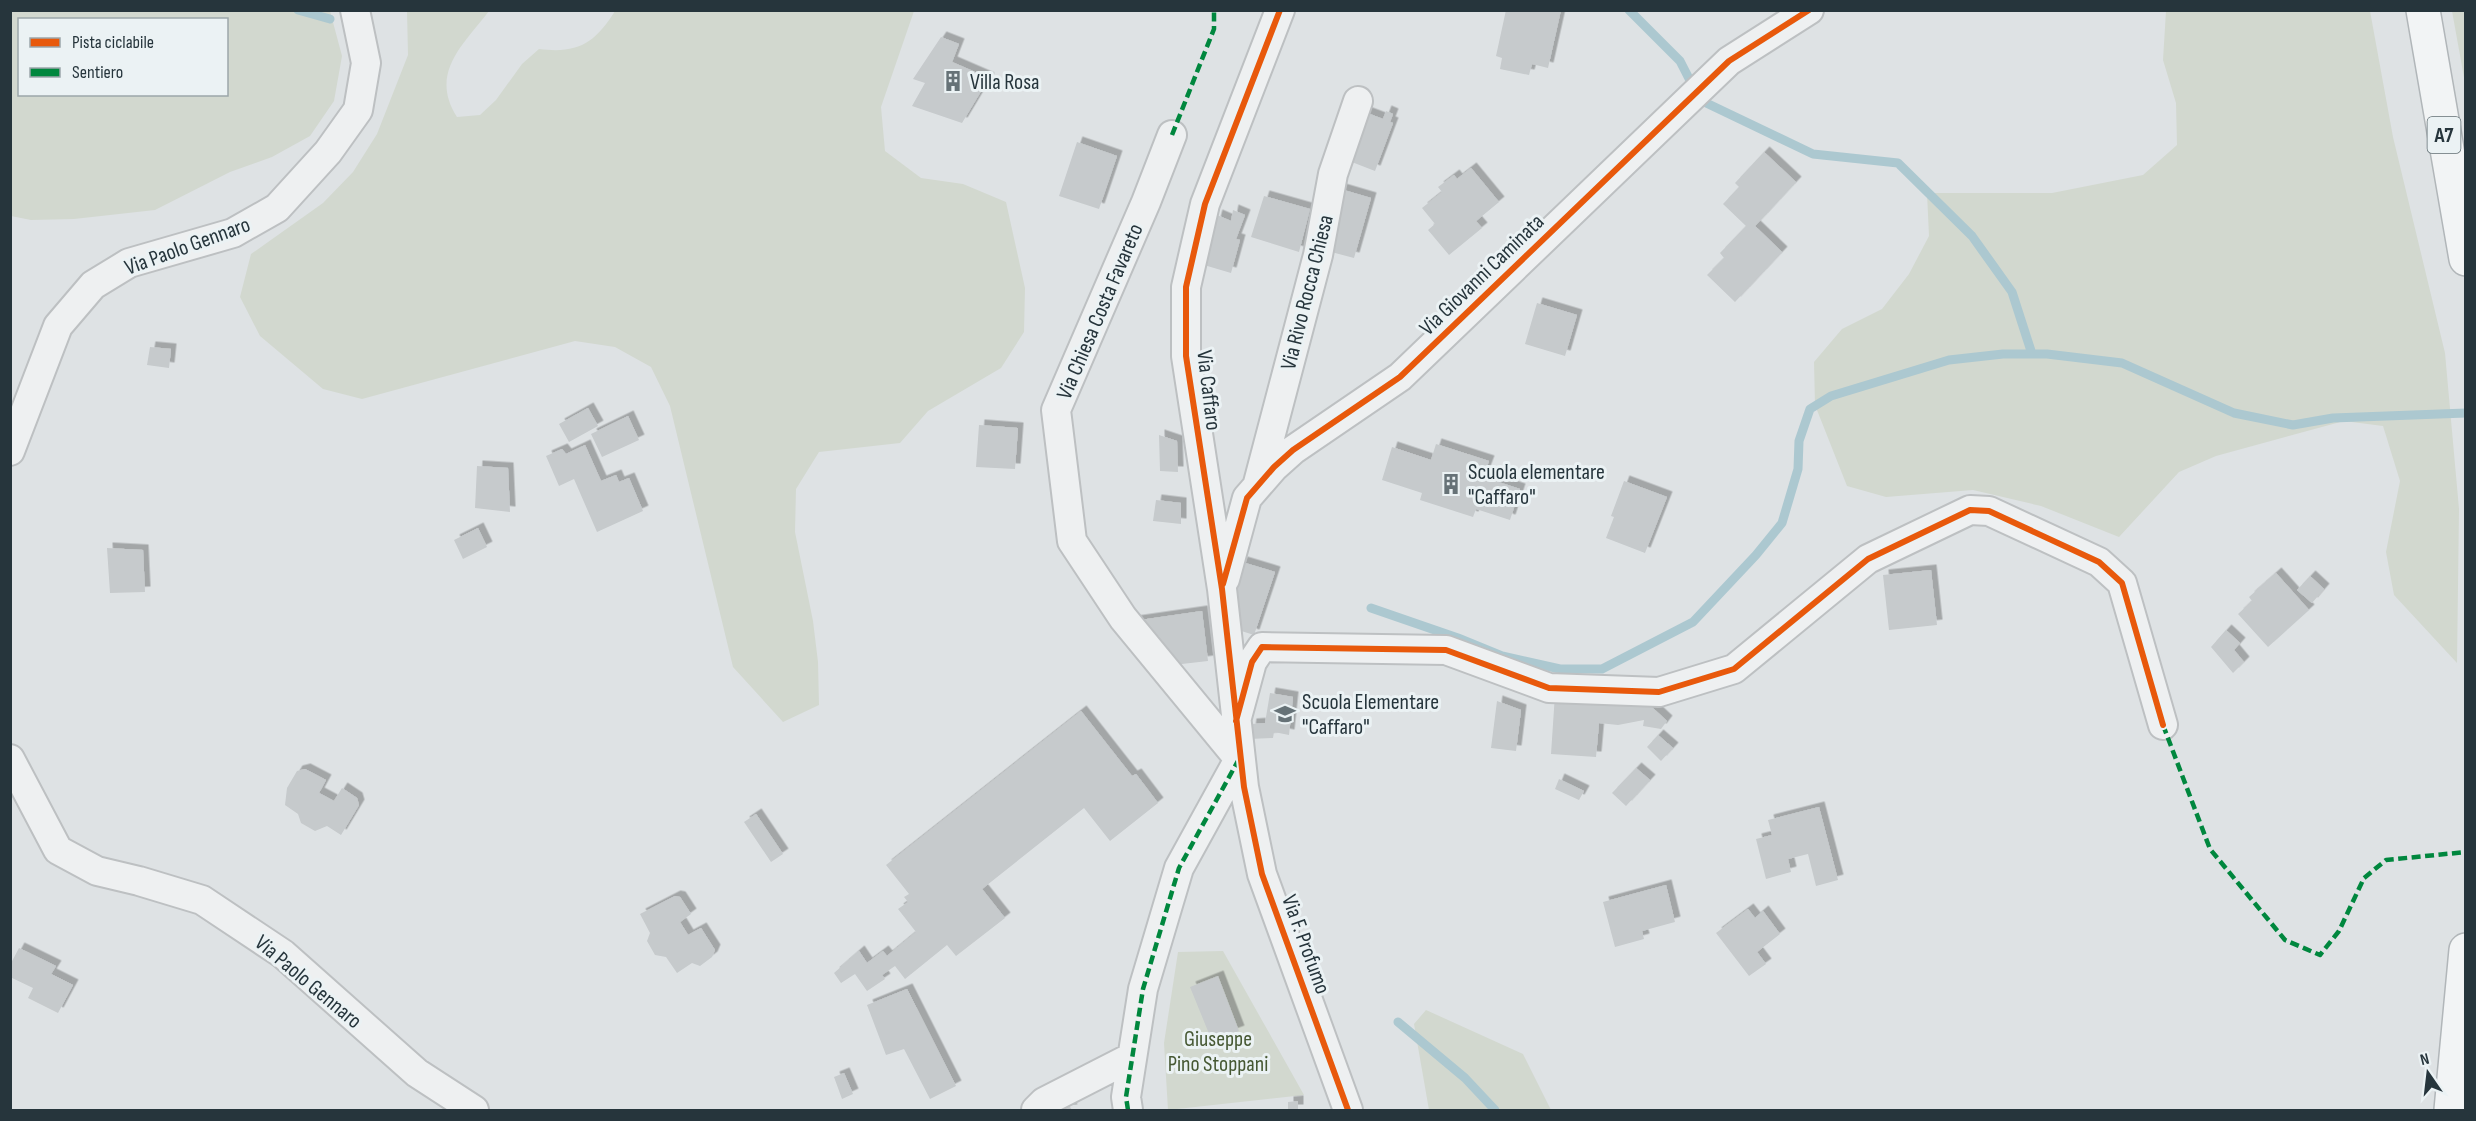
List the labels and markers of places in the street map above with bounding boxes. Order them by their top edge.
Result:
building icon: Villa Rosa [941,69,965,93]
place label: Villa Rosa [970,69,1039,96]
place label: Scuola elementare "Caffaro" [1468,459,1605,511]
building icon: Scuola elementare "Caffaro" [1439,472,1463,496]
place label: Scuola Elementare "Caffaro" [1302,689,1439,741]
school or university icon: Scuola Elementare "Caffaro" [1273,702,1297,726]

